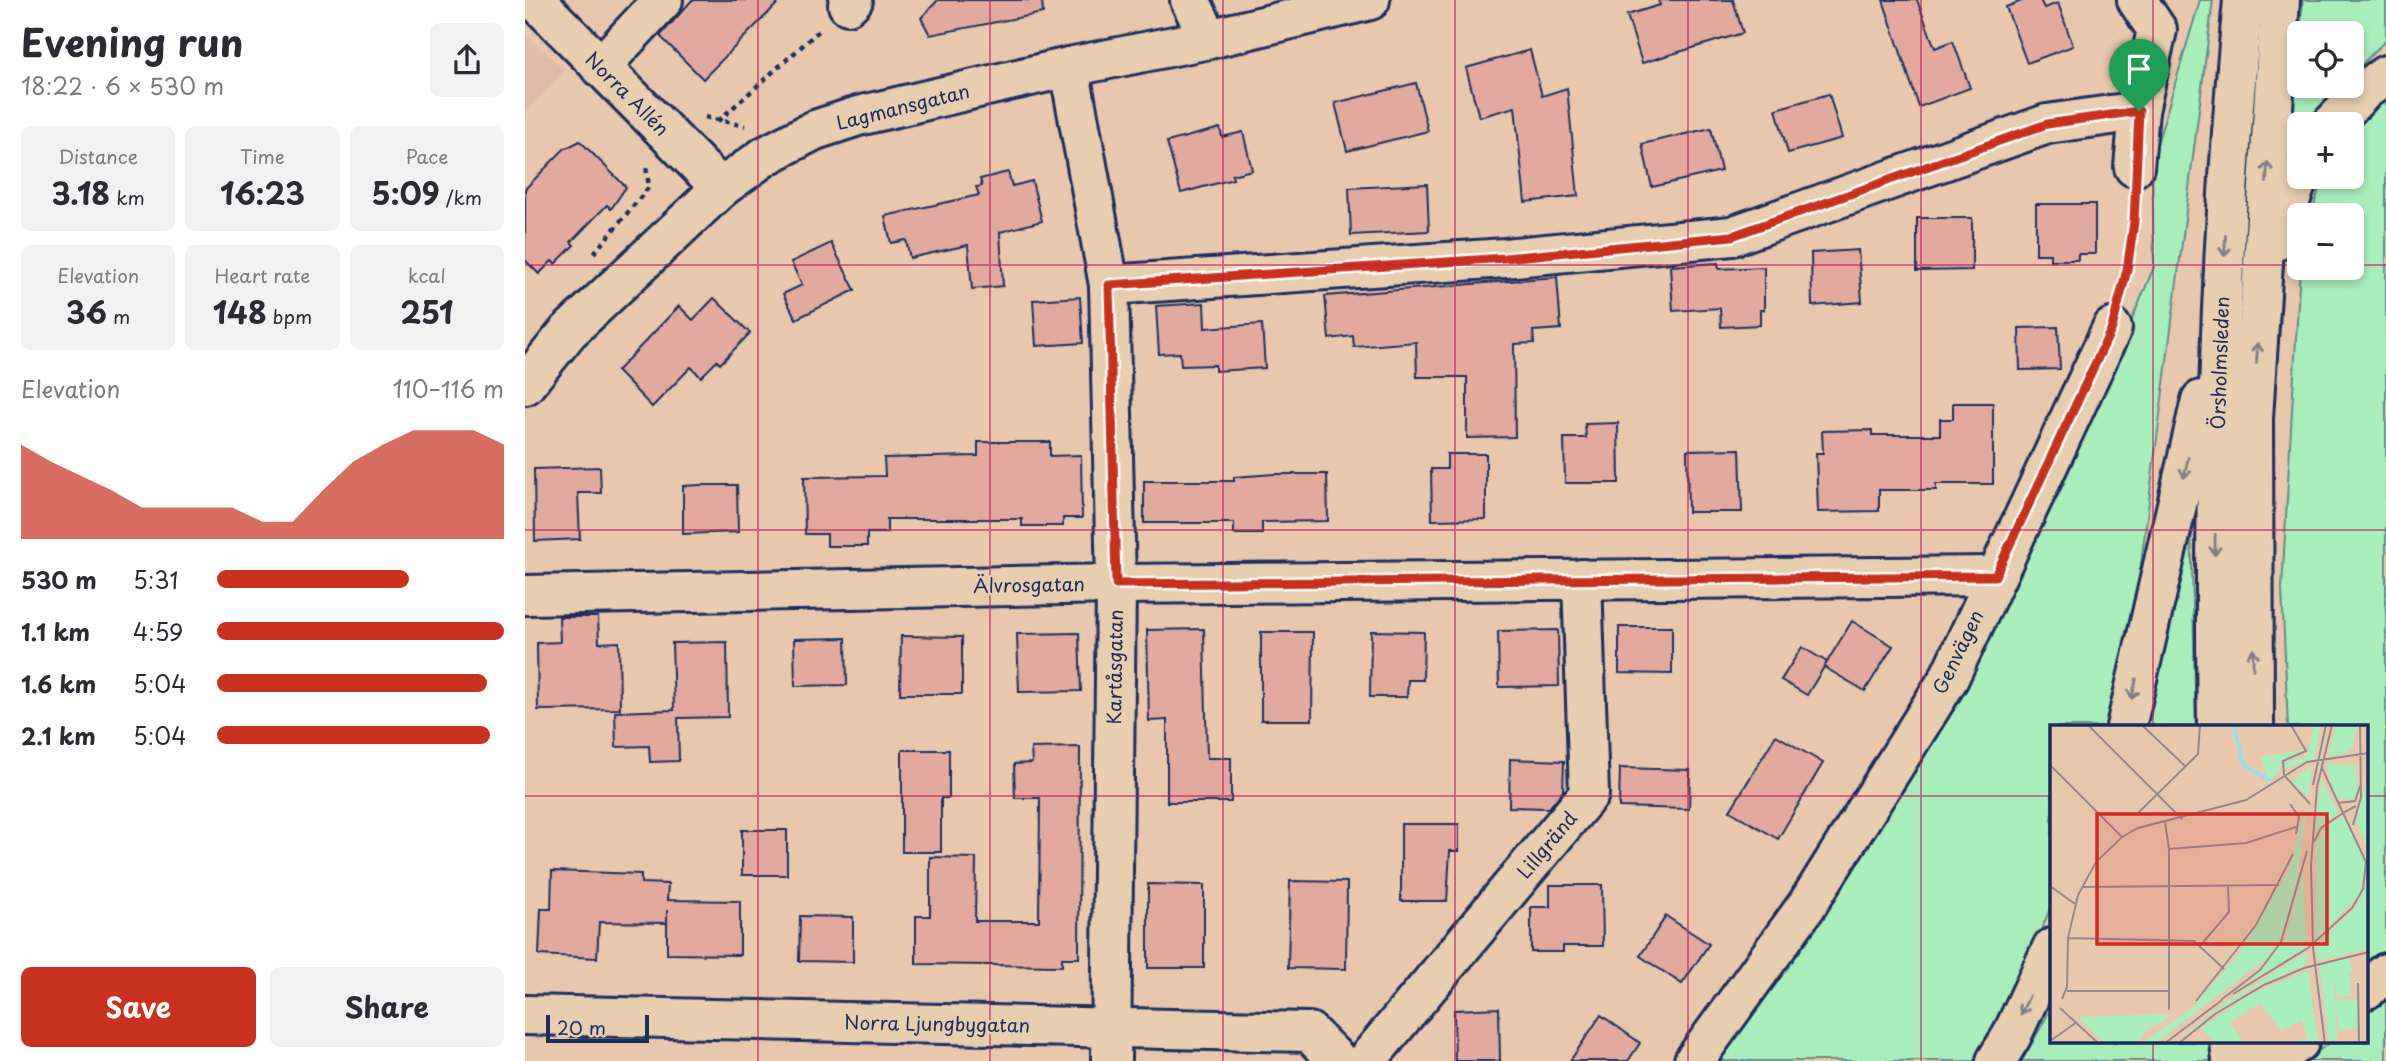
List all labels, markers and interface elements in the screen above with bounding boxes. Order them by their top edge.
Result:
text: Evening run [21,13,243,70]
map controls [2287,21,2364,280]
button: locate [2287,21,2364,98]
button: share [430,23,504,97]
pin [2109,39,2169,111]
street label: Norra Allén [579,45,676,142]
icon: arrive [2120,50,2158,88]
text: 18:22 · 6 × 530 m [21,68,224,103]
street label: Lagmansgatan [833,76,972,136]
button: + [2287,112,2364,189]
text: Distance [58,142,138,170]
text: Time [240,142,285,170]
text: Pace [405,142,448,170]
one-way arrow [2261,161,2274,184]
text: 3.18 [51,170,110,215]
text: 16:23 [220,170,305,215]
text: 5:09 [371,170,440,215]
text: km [110,183,145,211]
text: /km [440,183,482,211]
button: − [2287,203,2364,280]
one-way arrow [2218,234,2231,257]
text: Elevation [57,261,139,289]
text: Heart rate [215,261,310,289]
text: kcal [408,261,446,289]
text: 36 [66,289,107,334]
text: 148 [213,289,267,334]
text: 251 [400,289,453,334]
street label: Örsholmsleden [2203,296,2235,430]
text: m [107,302,130,330]
text: bpm [267,302,312,330]
one-way arrow [2251,343,2264,365]
text: Elevation [21,371,120,406]
text: 110–116 m [392,371,504,406]
one-way arrow [2178,456,2192,479]
one-way arrow [2208,533,2222,556]
text: 530 m [21,562,97,597]
text: 5:31 [133,562,178,597]
street label: Älvrosgatan [973,569,1085,599]
street label: Genvägen [1925,605,1990,698]
street label: Kartåsgatan [1099,609,1129,725]
text: 1.1 km [21,614,90,649]
text: 4:59 [133,614,183,649]
one-way arrow [2246,647,2260,670]
text: 1.6 km [21,666,96,701]
text: 5:04 [133,666,186,701]
one-way arrow [2127,677,2141,700]
text: 2.1 km [21,718,96,753]
text: 5:04 [133,718,186,753]
inset map [2050,725,2368,1044]
street label: Lillgränd [1510,804,1583,884]
button: Save [21,967,256,1047]
button: Share [270,967,504,1047]
one-way arrow [2018,994,2031,1015]
street label: Norra Ljungbygatan [844,1007,1030,1039]
scale bar [546,1012,649,1044]
text: 20 m [557,1013,606,1041]

